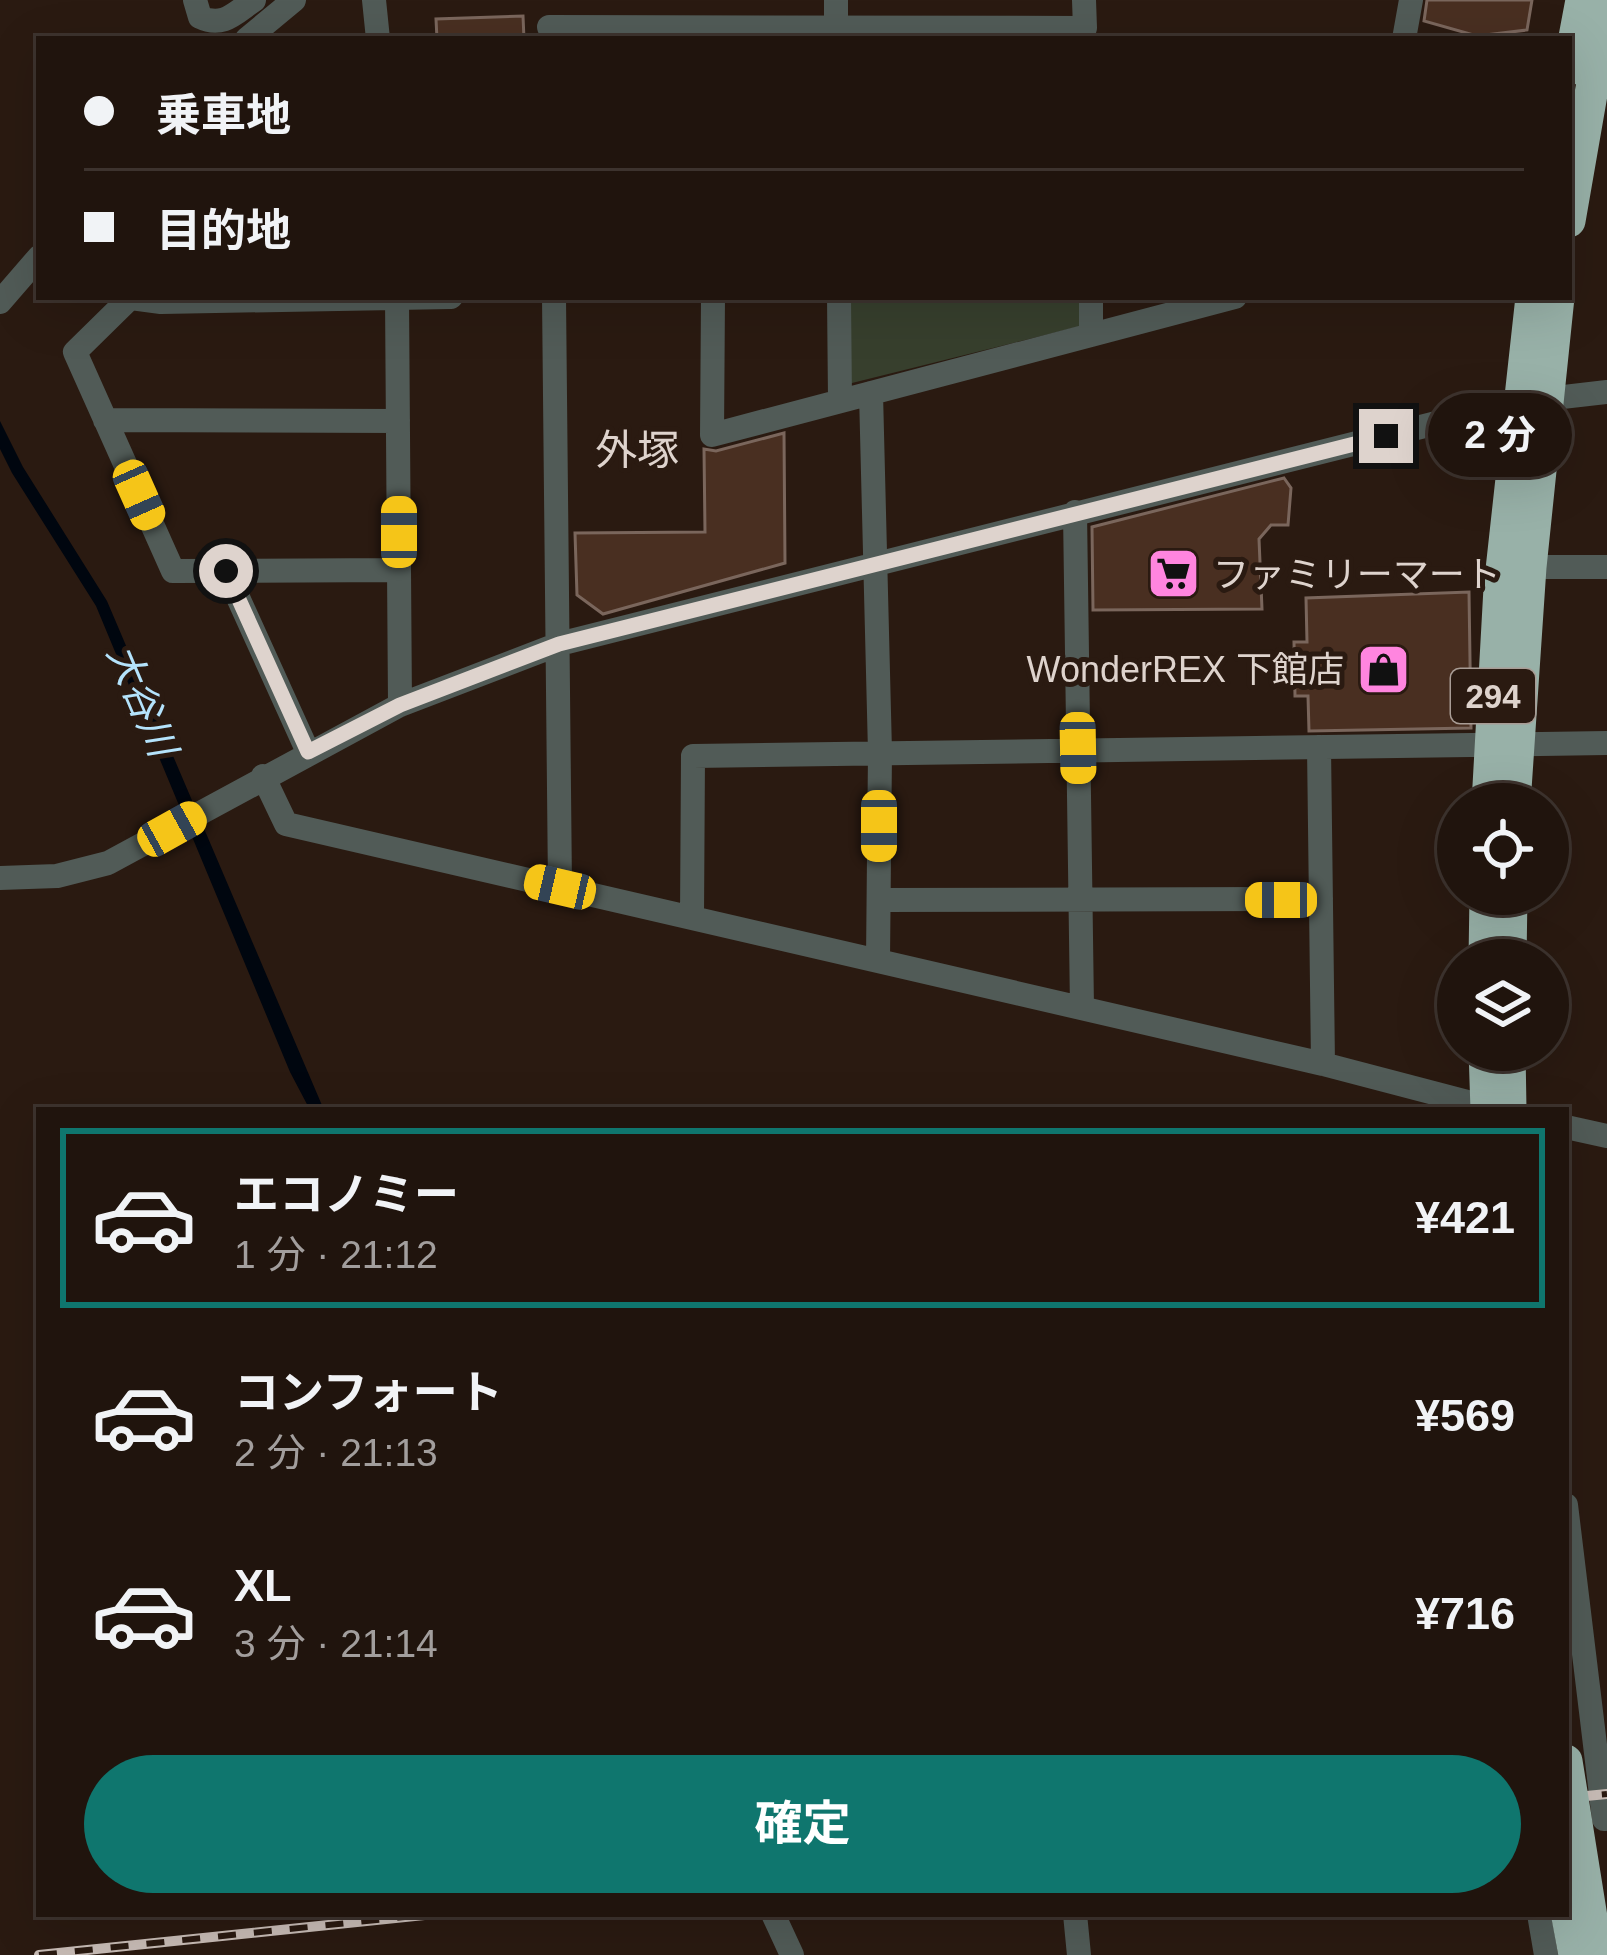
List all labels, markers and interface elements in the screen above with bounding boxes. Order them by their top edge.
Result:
text: 乗車地 [156,90,291,141]
text: 目的地 [156,205,291,256]
callout: 2 分 [1428,394,1572,478]
route end [1359,409,1413,463]
text: 2 分 [1464,413,1536,456]
district label: 外塚 [595,427,679,474]
car [108,455,170,535]
car [381,496,417,568]
route start [199,544,253,598]
supermarket icon: ファミリーマート [1146,546,1202,602]
place label: ファミリーマート [1213,554,1501,595]
water label: 大谷川 [99,638,186,766]
shop icon: WonderREX 下館店 [1355,641,1411,697]
place label: WonderREX 下館店 [1027,649,1344,690]
road number: 294 [1451,669,1535,723]
car [1059,712,1097,784]
map controls [1437,783,1569,1071]
button: locate [1437,783,1569,915]
car [861,790,897,862]
car [132,796,212,862]
car [521,861,599,913]
car [1245,882,1317,918]
button: layers [1437,939,1569,1071]
icon: car [90,1164,198,1272]
text: エコノミー [234,1169,459,1220]
text: ¥421 [1415,1192,1515,1243]
text: 1 分 · 21:12 [234,1233,438,1276]
icon: car [90,1362,198,1470]
text: コンフォート [234,1367,503,1418]
text: ¥569 [1415,1390,1515,1441]
text: 2 分 · 21:13 [234,1431,438,1474]
icon: car [90,1560,198,1668]
text: XL [234,1560,292,1611]
text: ¥716 [1415,1588,1515,1639]
text: 3 分 · 21:14 [234,1622,438,1665]
button: 確定 [84,1755,1521,1893]

